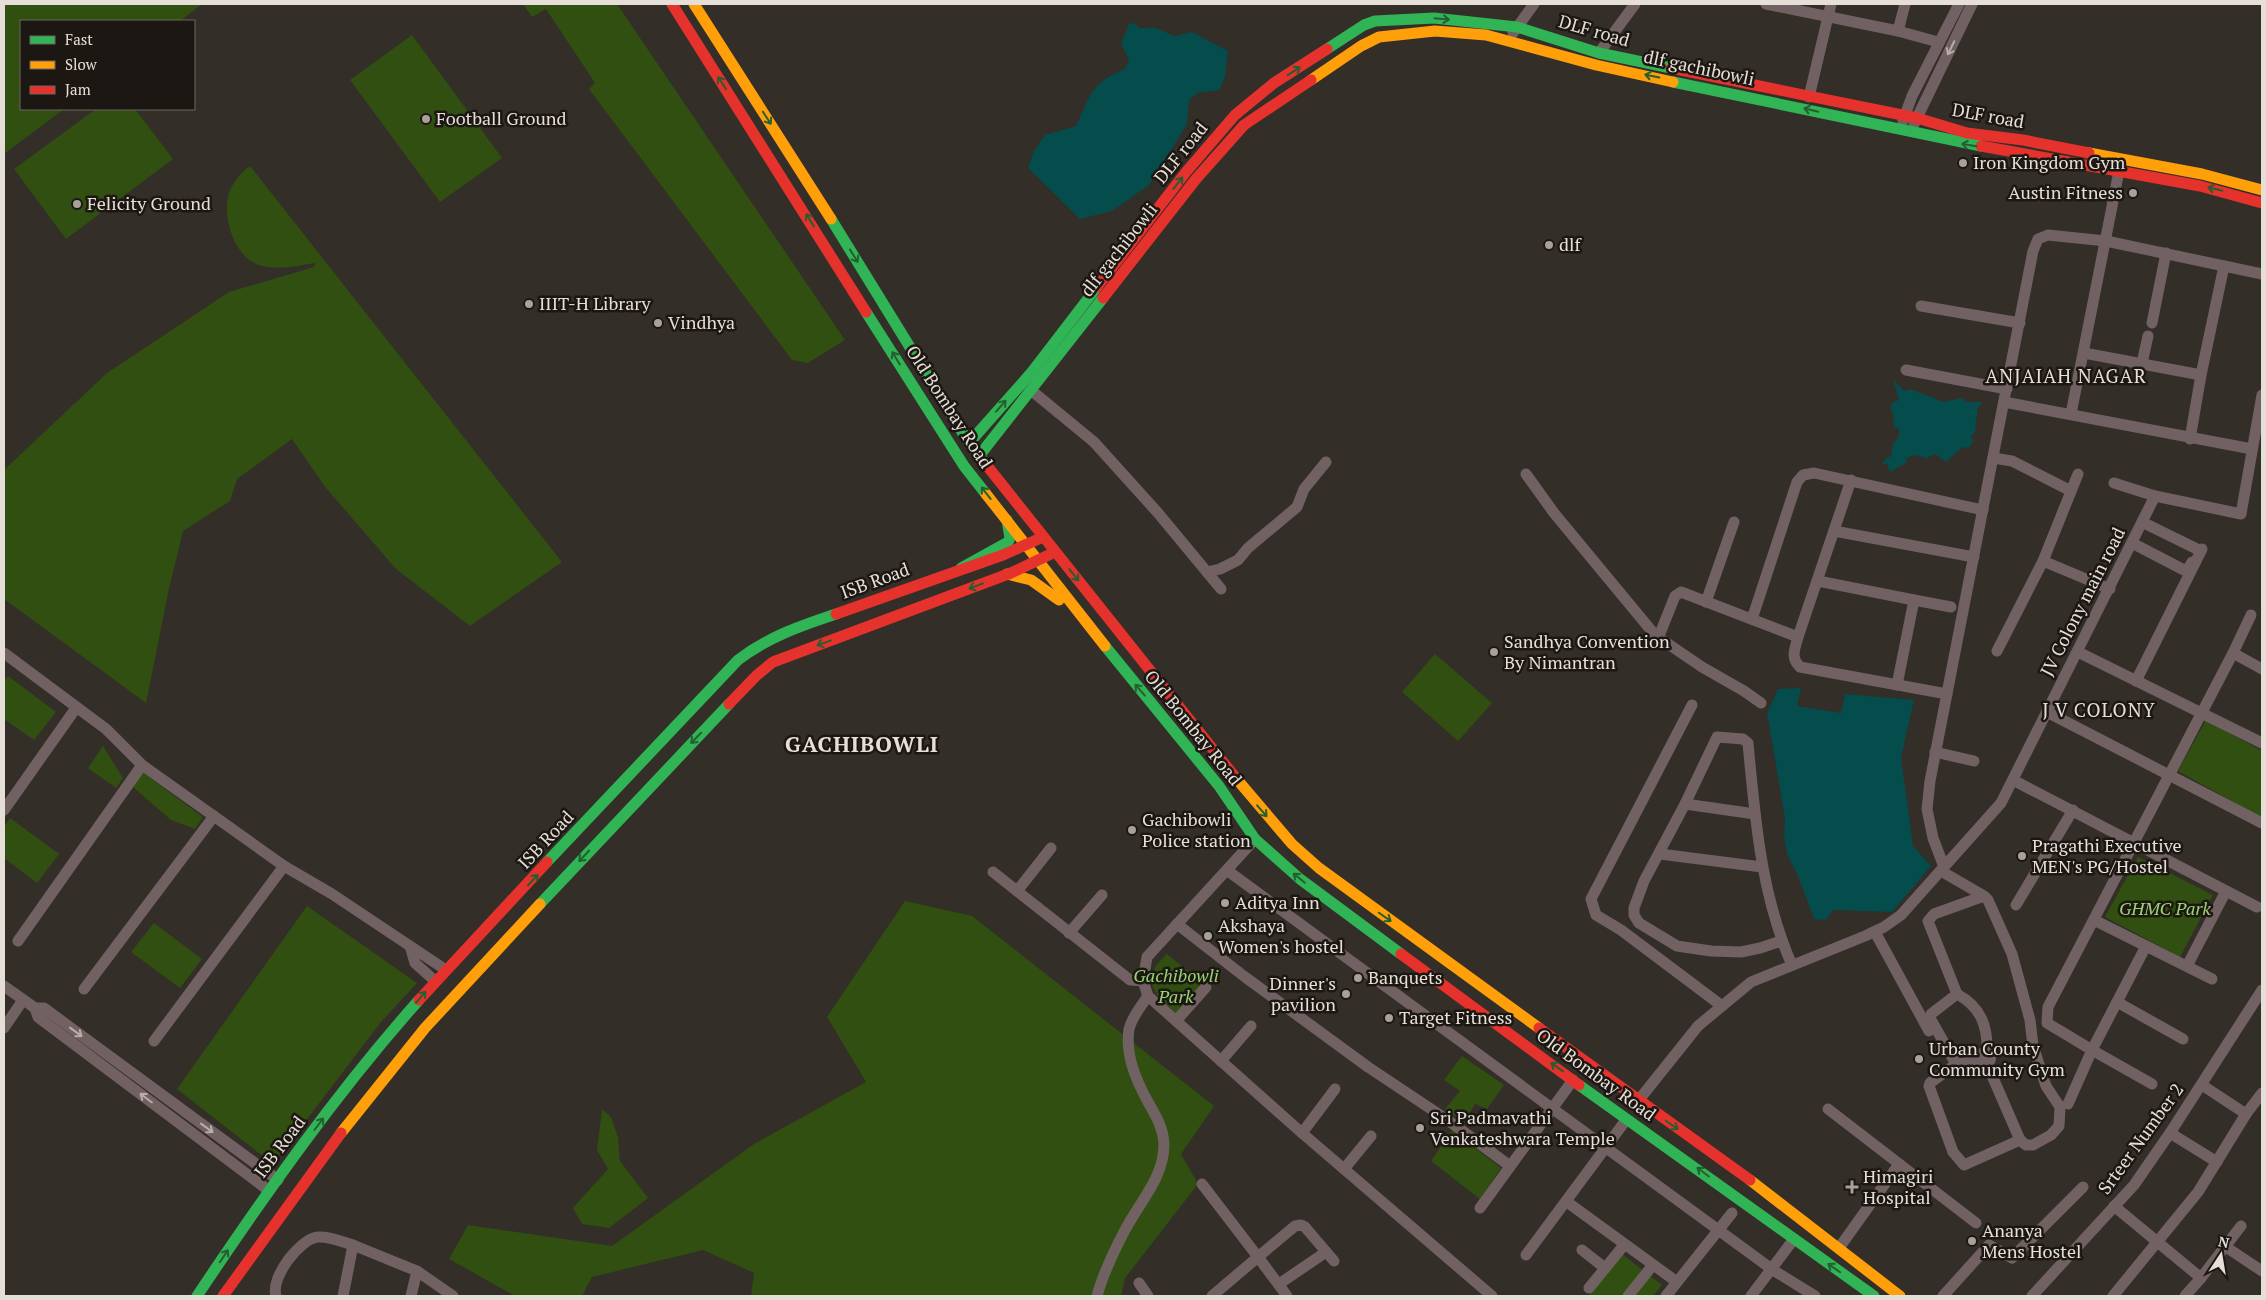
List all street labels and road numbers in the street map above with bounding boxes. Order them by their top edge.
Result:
street label: DLF road [1556,8,1633,52]
street label: dlf gachibowli [1642,44,1757,90]
street label: DLF road [1950,97,2026,133]
street label: DLF road [1148,117,1212,188]
street label: dlf gachibowli [1074,198,1162,301]
street label: Old Bombay Road [901,340,999,473]
street label: JV Colony main road [2034,523,2130,680]
street label: ISB Road [837,557,912,604]
street label: Old Bombay Road [1140,665,1248,790]
street label: ISB Road [512,805,578,874]
street label: Old Bombay Road [1532,1023,1661,1126]
street label: Srteer Number 2 [2092,1078,2189,1199]
street label: ISB Road [248,1111,310,1182]

